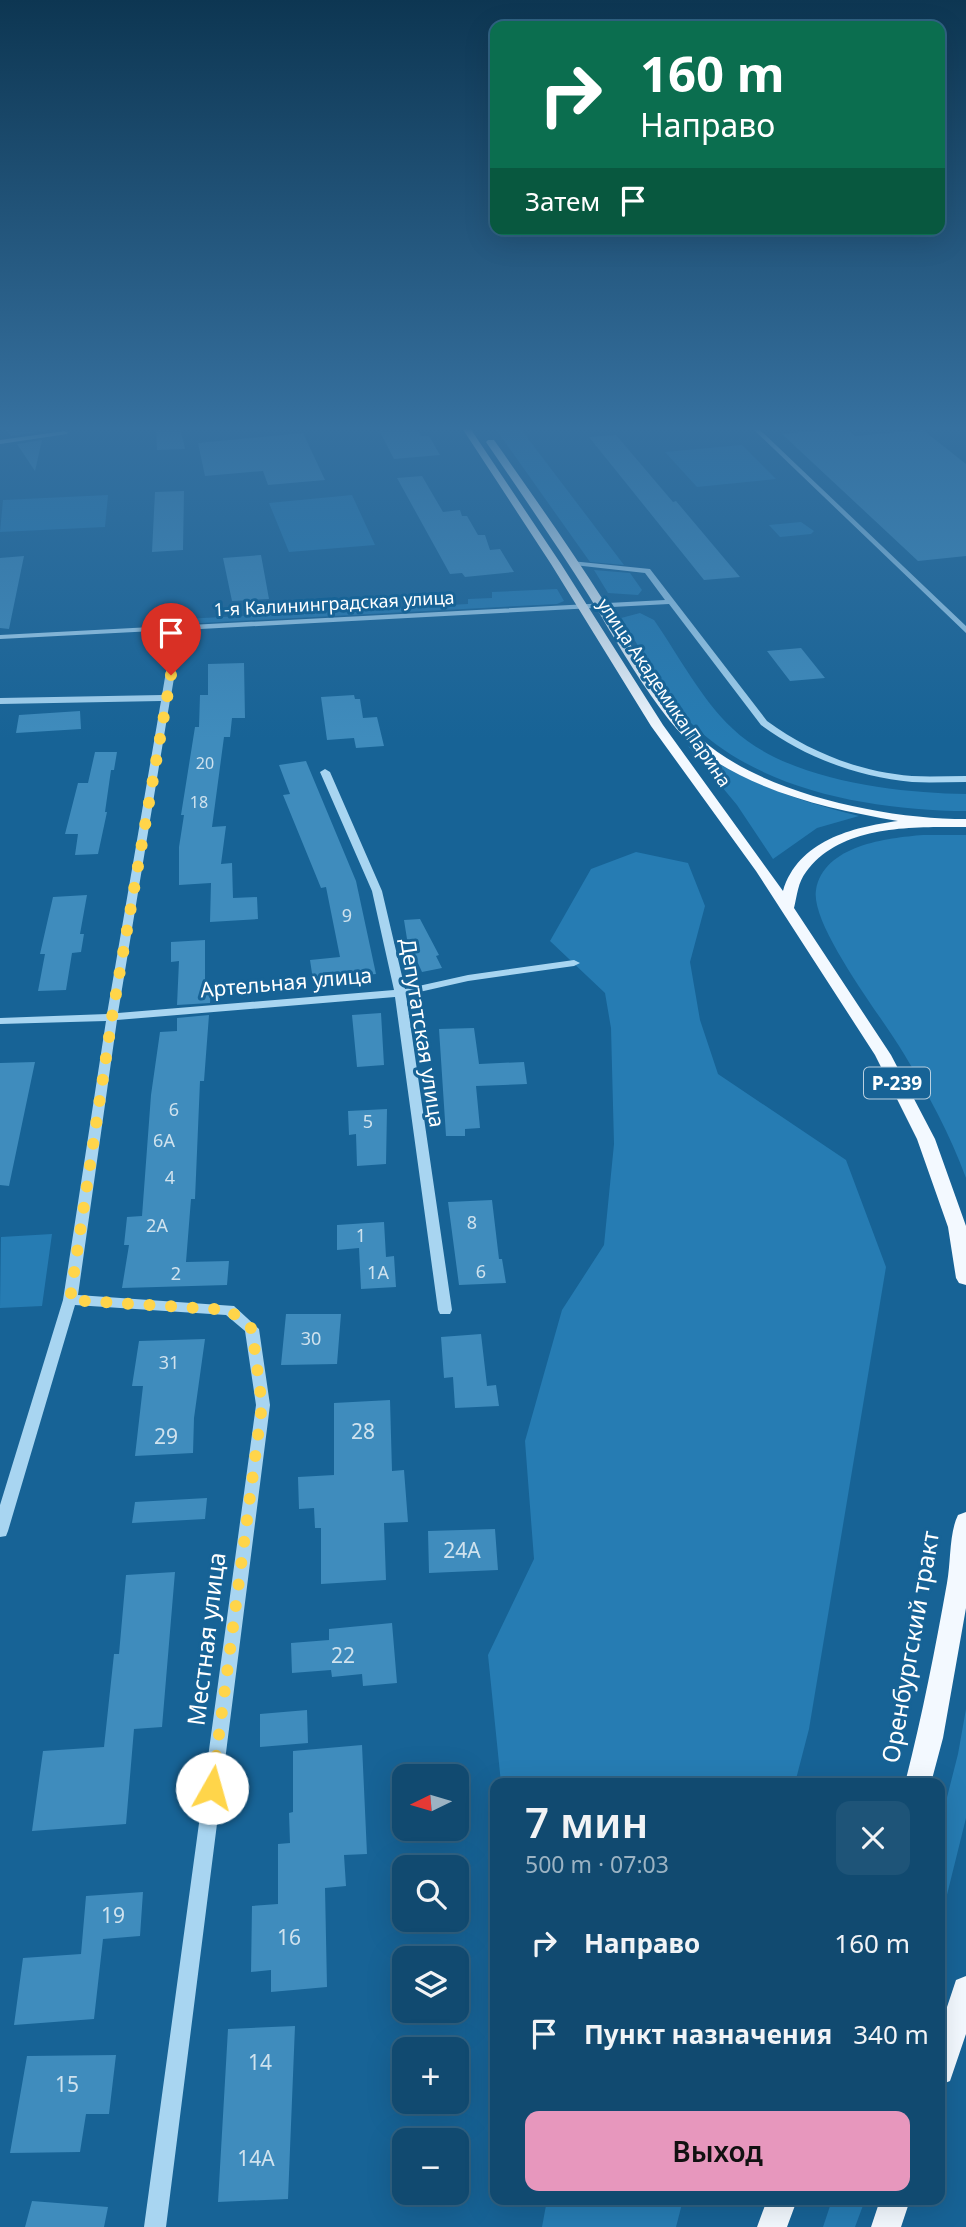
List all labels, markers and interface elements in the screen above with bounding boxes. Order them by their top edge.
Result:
text: 160 m [640,40,785,106]
icon: right [525,49,616,140]
text: Направо [640,103,775,146]
icon: arrive [614,182,652,220]
text: Затем [525,183,600,219]
street label: 1-я Калининградская улица [213,585,455,621]
street label: улица Академика Парина [593,593,737,791]
pin [141,603,201,675]
icon: arrive [152,614,190,652]
house number: 20 [196,752,214,774]
house number: 18 [190,791,208,813]
house number: 9 [342,903,352,927]
street label: Депутатская улица [394,936,452,1129]
street label: Артельная улица [199,961,373,1003]
road number: Р-239 [864,1068,930,1098]
house number: 6 [169,1097,179,1121]
house number: 5 [363,1109,373,1133]
house number: 6А [153,1128,175,1152]
house number: 4 [165,1165,175,1189]
house number: 8 [467,1210,477,1234]
house number: 2А [146,1213,168,1237]
house number: 1 [356,1223,366,1247]
house number: 6 [476,1259,486,1283]
house number: 1А [367,1260,389,1284]
house number: 2 [171,1261,181,1285]
house number: 30 [301,1326,321,1350]
house number: 31 [159,1350,179,1374]
house number: 28 [351,1417,375,1445]
house number: 29 [154,1422,178,1450]
street label: Оренбургский тракт [873,1528,946,1765]
house number: 24А [443,1536,481,1564]
street label: Местная улица [179,1550,233,1727]
house number: 22 [331,1641,355,1669]
position arrow [175,1751,249,1825]
north arrow [392,1764,469,1841]
map controls [392,1764,469,2205]
text: 7 мин [525,1793,648,1850]
button: close [836,1801,910,1875]
text: 500 m · 07:03 [525,1848,669,1880]
button: search [392,1855,469,1932]
house number: 19 [101,1901,125,1929]
house number: 16 [277,1923,301,1951]
icon: right [525,1924,563,1962]
text: Направо [584,1925,700,1961]
text: 160 m [834,1925,910,1961]
button: layers [392,1946,469,2023]
icon: arrive [525,2015,563,2053]
text: Пункт назначения [584,2016,832,2052]
text: 340 m [853,2016,929,2052]
button: + [392,2037,469,2114]
house number: 14 [248,2048,272,2076]
house number: 15 [55,2070,79,2098]
button: Выход [525,2111,910,2191]
button: − [392,2128,469,2205]
house number: 14А [237,2144,275,2172]

